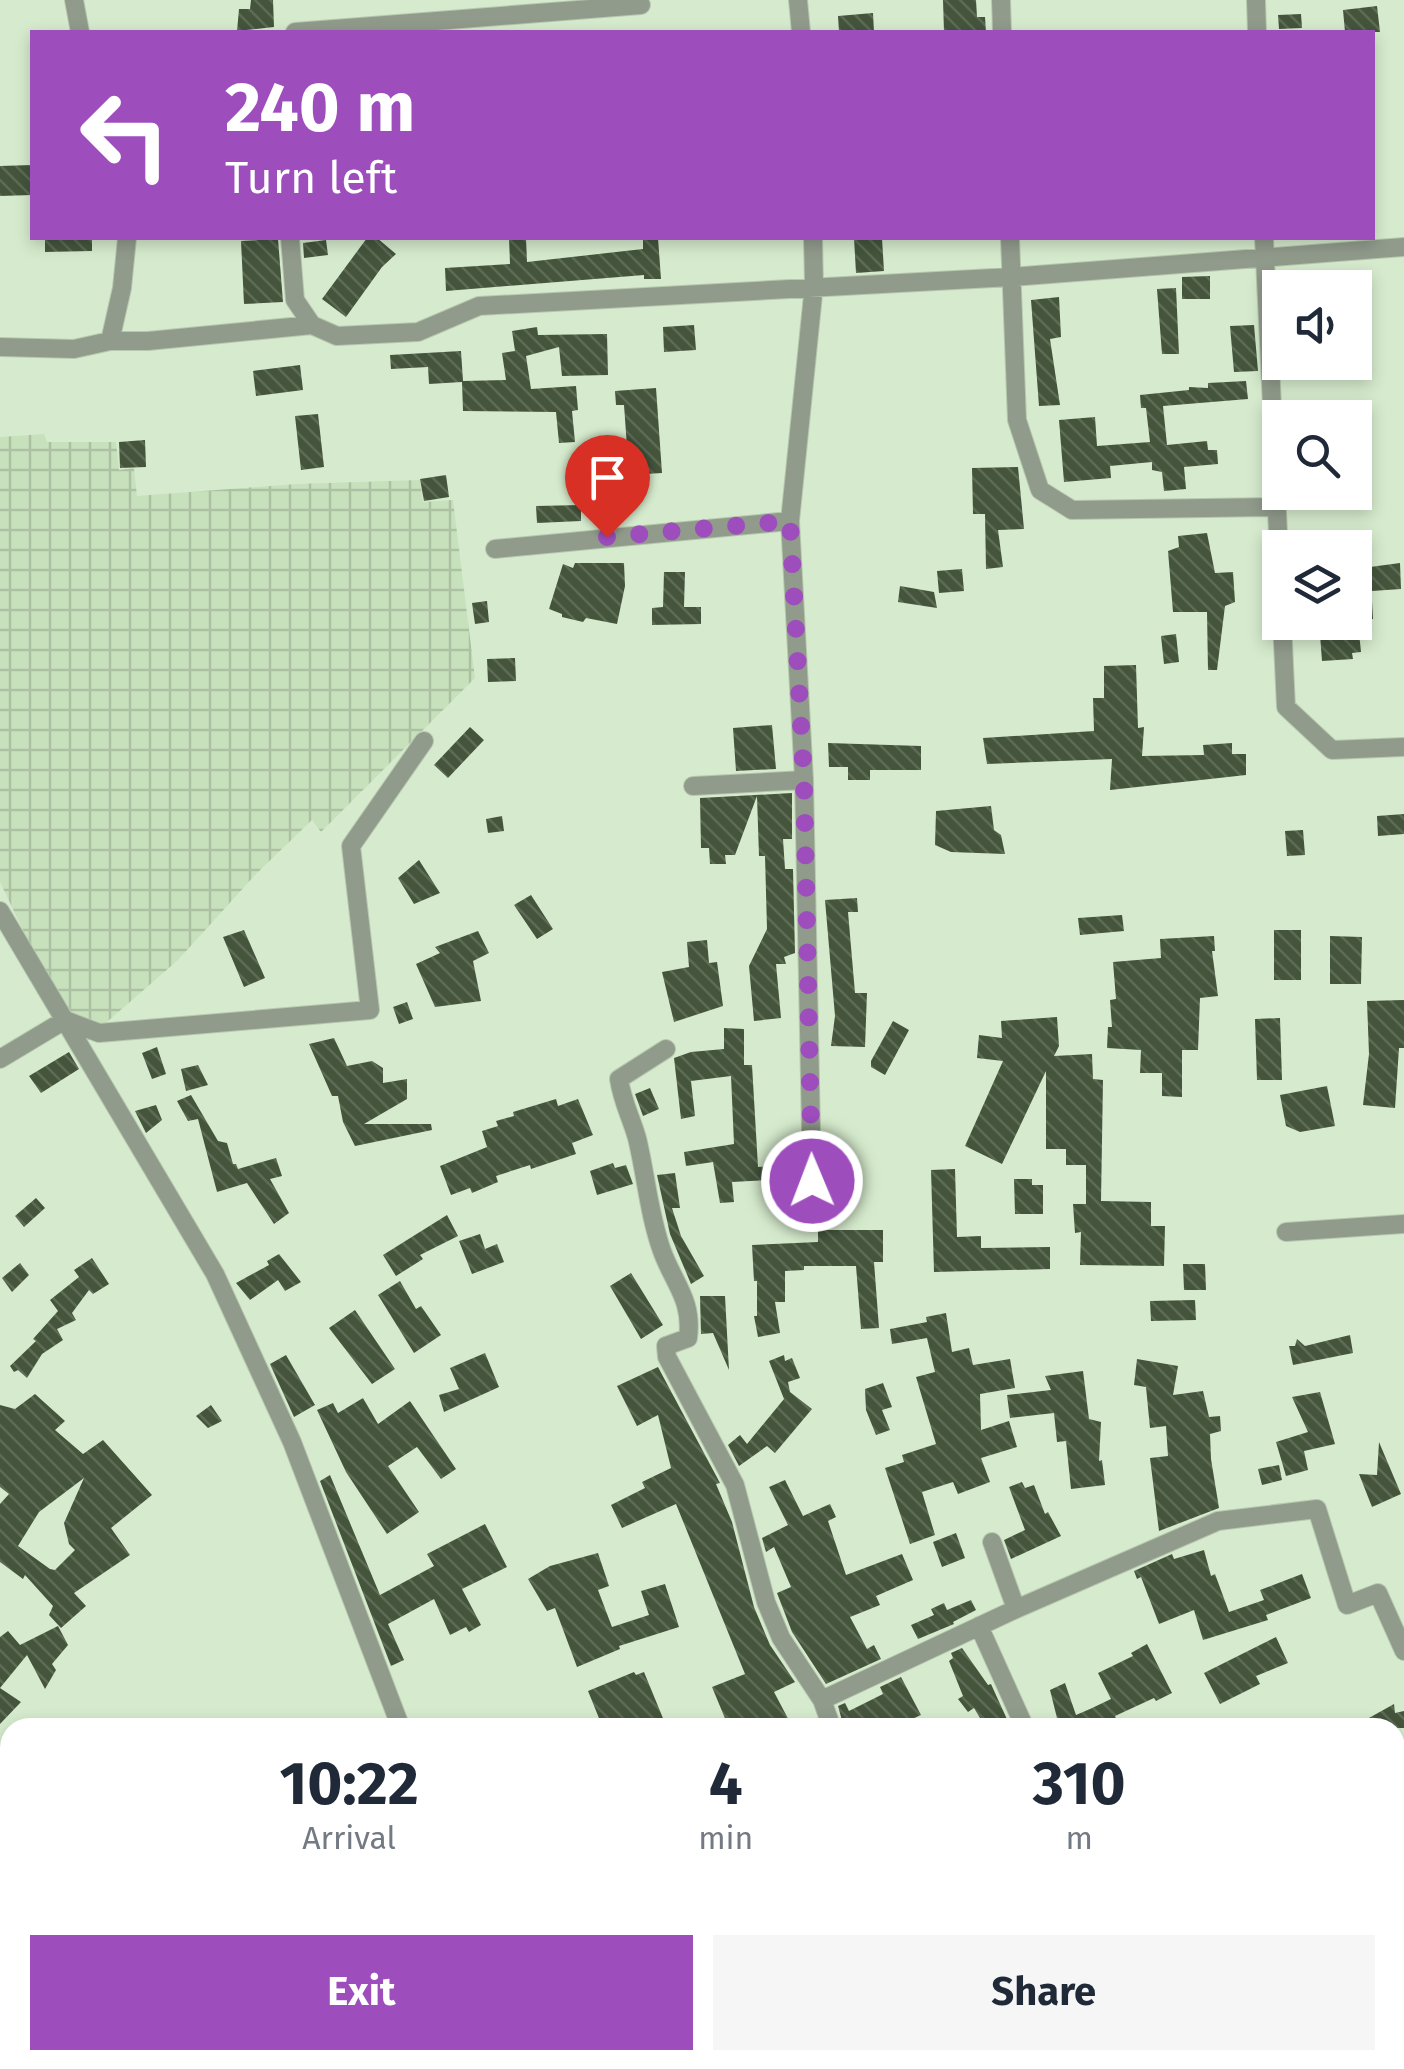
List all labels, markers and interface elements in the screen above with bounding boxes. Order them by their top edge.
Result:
text: 240 m [225,66,415,150]
icon: left [60,70,190,200]
text: Turn left [225,151,397,205]
map controls [1262,270,1372,640]
button: sound [1262,270,1372,380]
button: search [1262,400,1372,510]
pin [565,435,650,538]
icon: arrive [580,450,635,505]
button: layers [1262,530,1372,640]
position arrow [760,1129,864,1233]
text: 10:22 [279,1748,419,1820]
text: 4 [709,1748,743,1820]
text: 310 [1033,1748,1126,1820]
text: Arrival [302,1819,396,1857]
text: min [698,1819,753,1857]
text: m [1065,1819,1093,1857]
button: Exit [30,1935,693,2050]
button: Share [713,1935,1375,2050]

